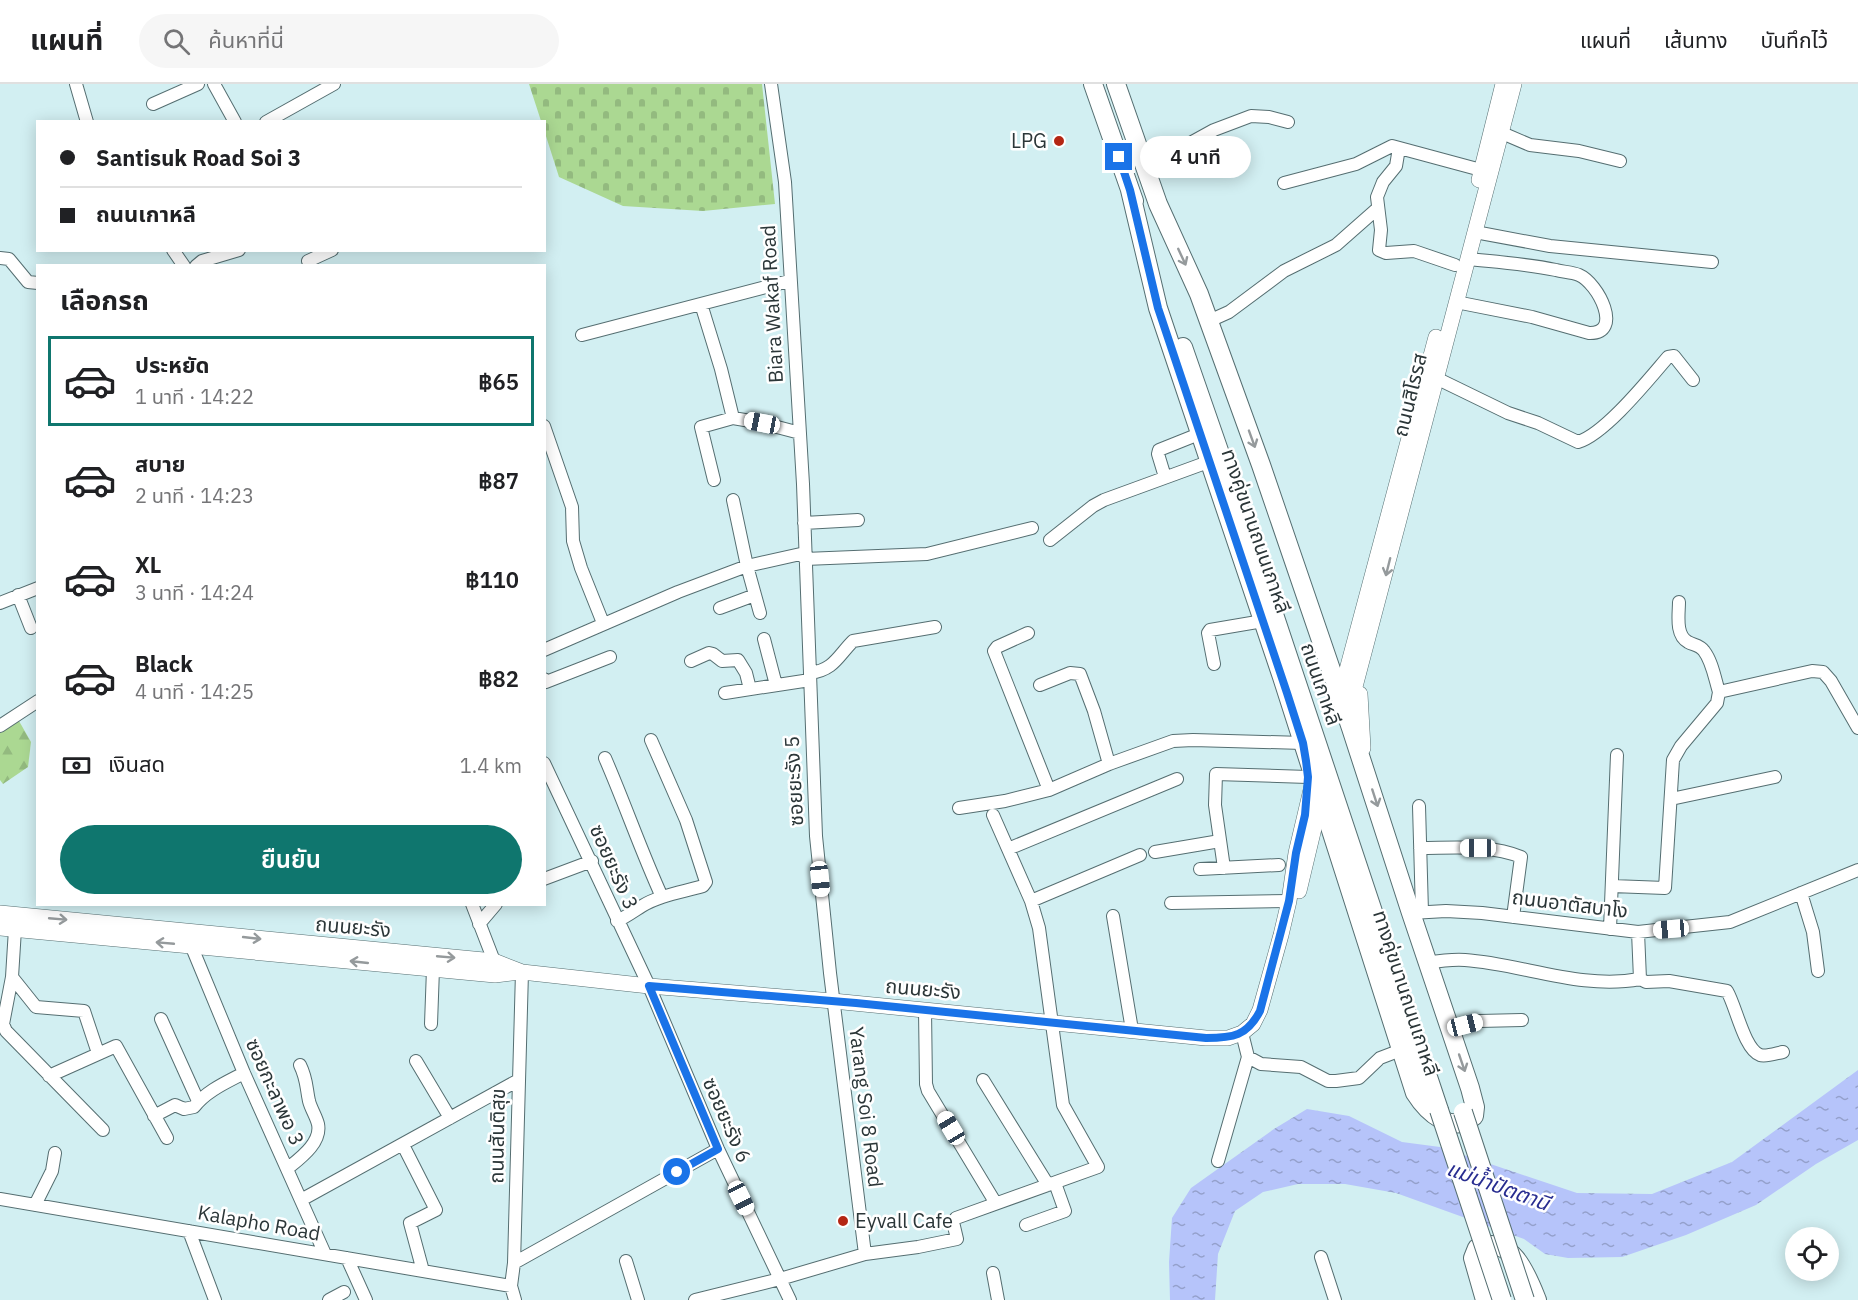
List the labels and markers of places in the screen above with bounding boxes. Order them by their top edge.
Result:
place label: LPG [1011,127,1047,154]
marker: LPG [1052,134,1066,148]
place label: Eyvall Cafe [855,1207,953,1234]
marker: Eyvall Cafe [836,1214,850,1228]

